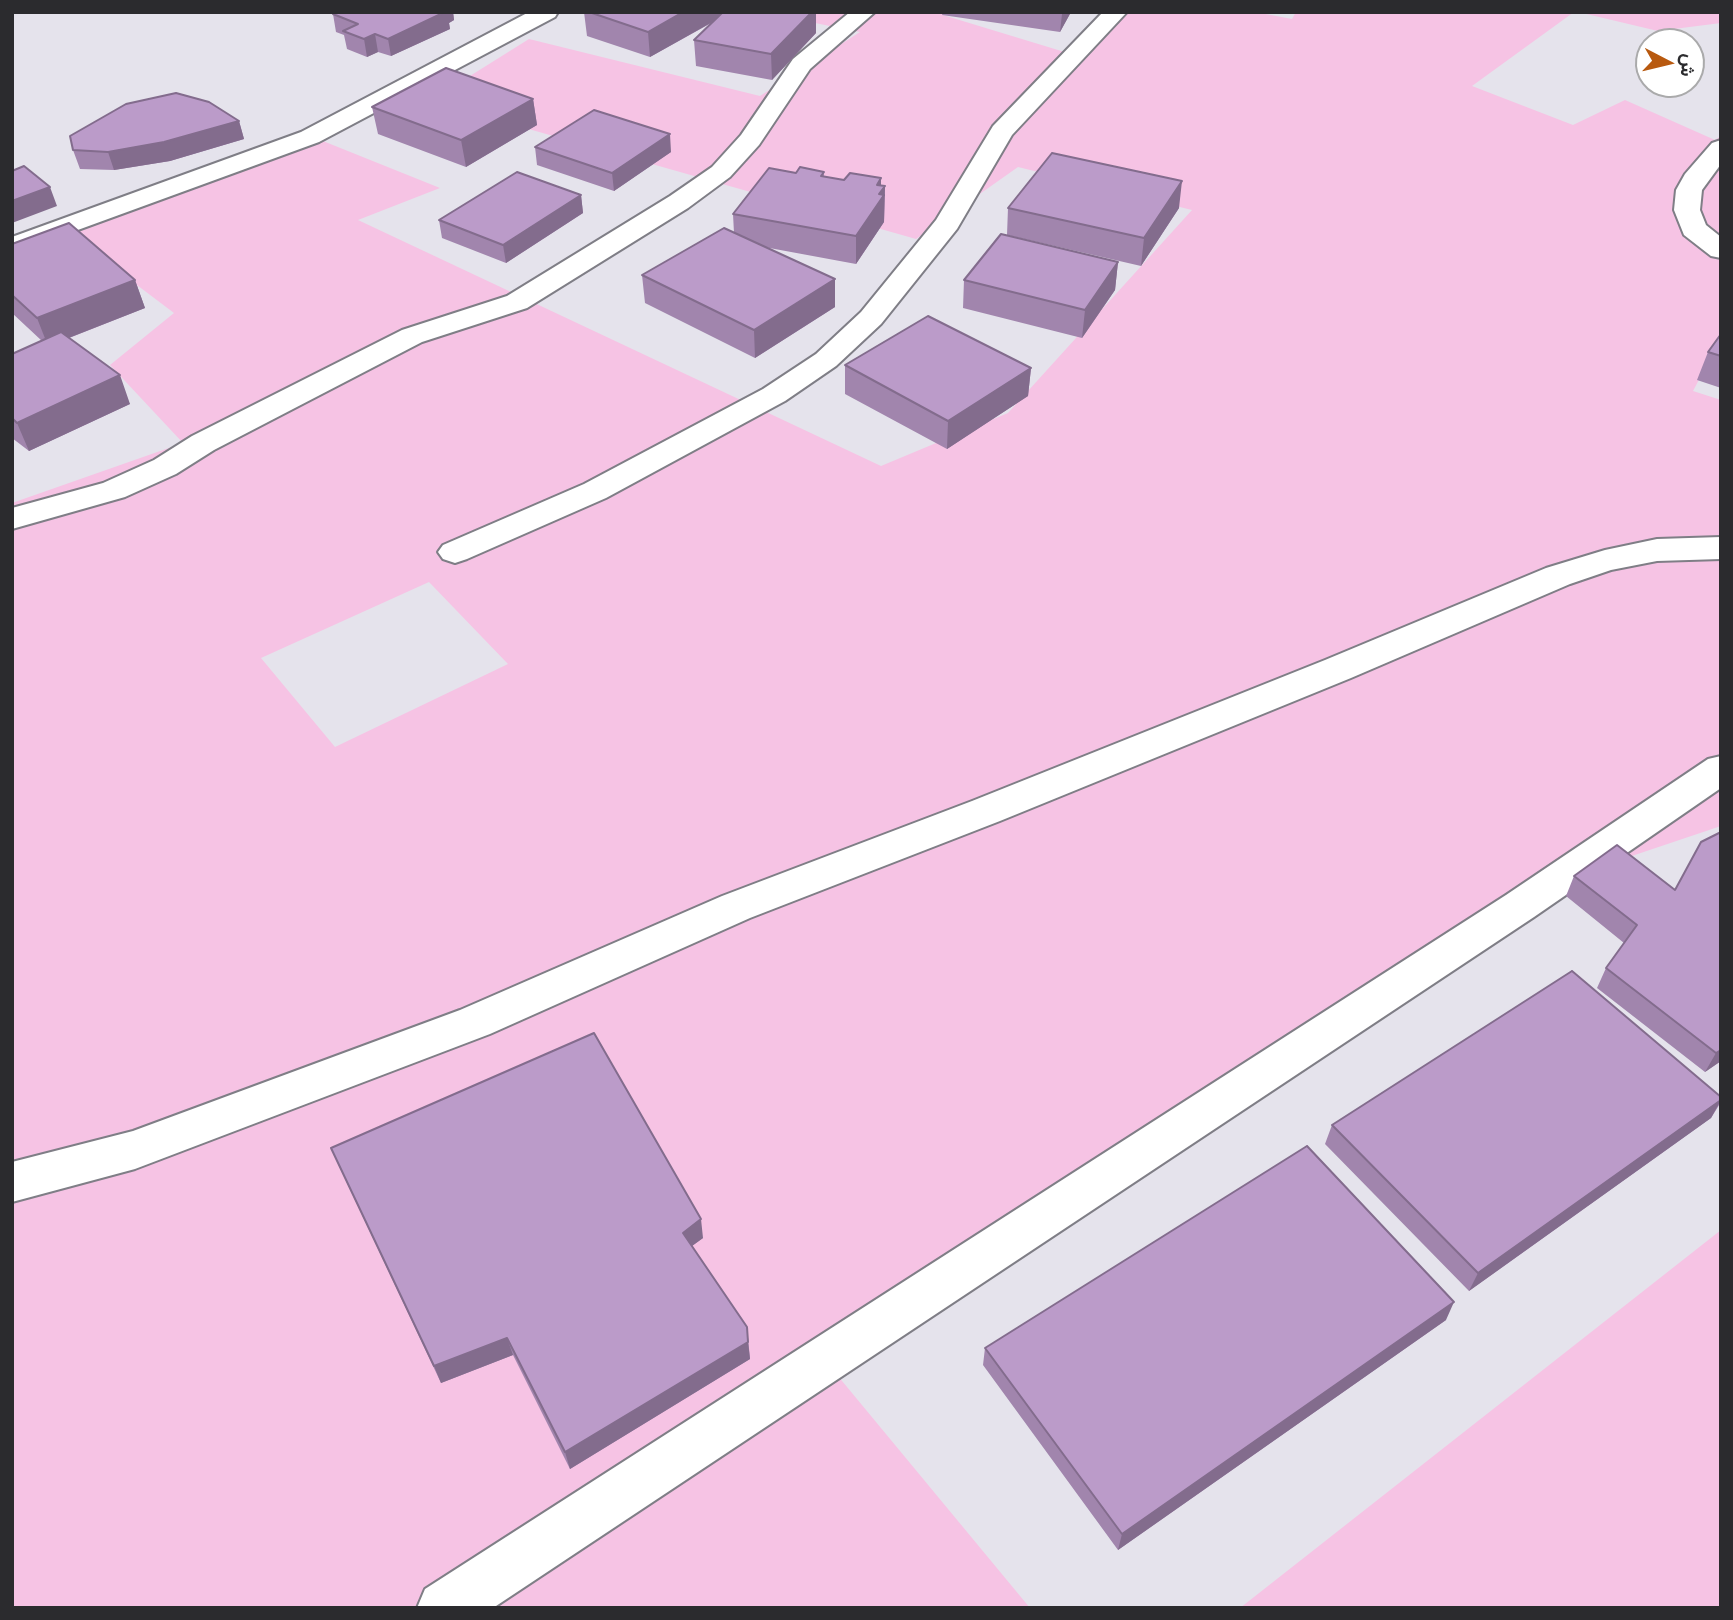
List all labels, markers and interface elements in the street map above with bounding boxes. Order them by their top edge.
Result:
north arrow [1635,28,1705,98]
text: ش [1677,53,1701,78]

